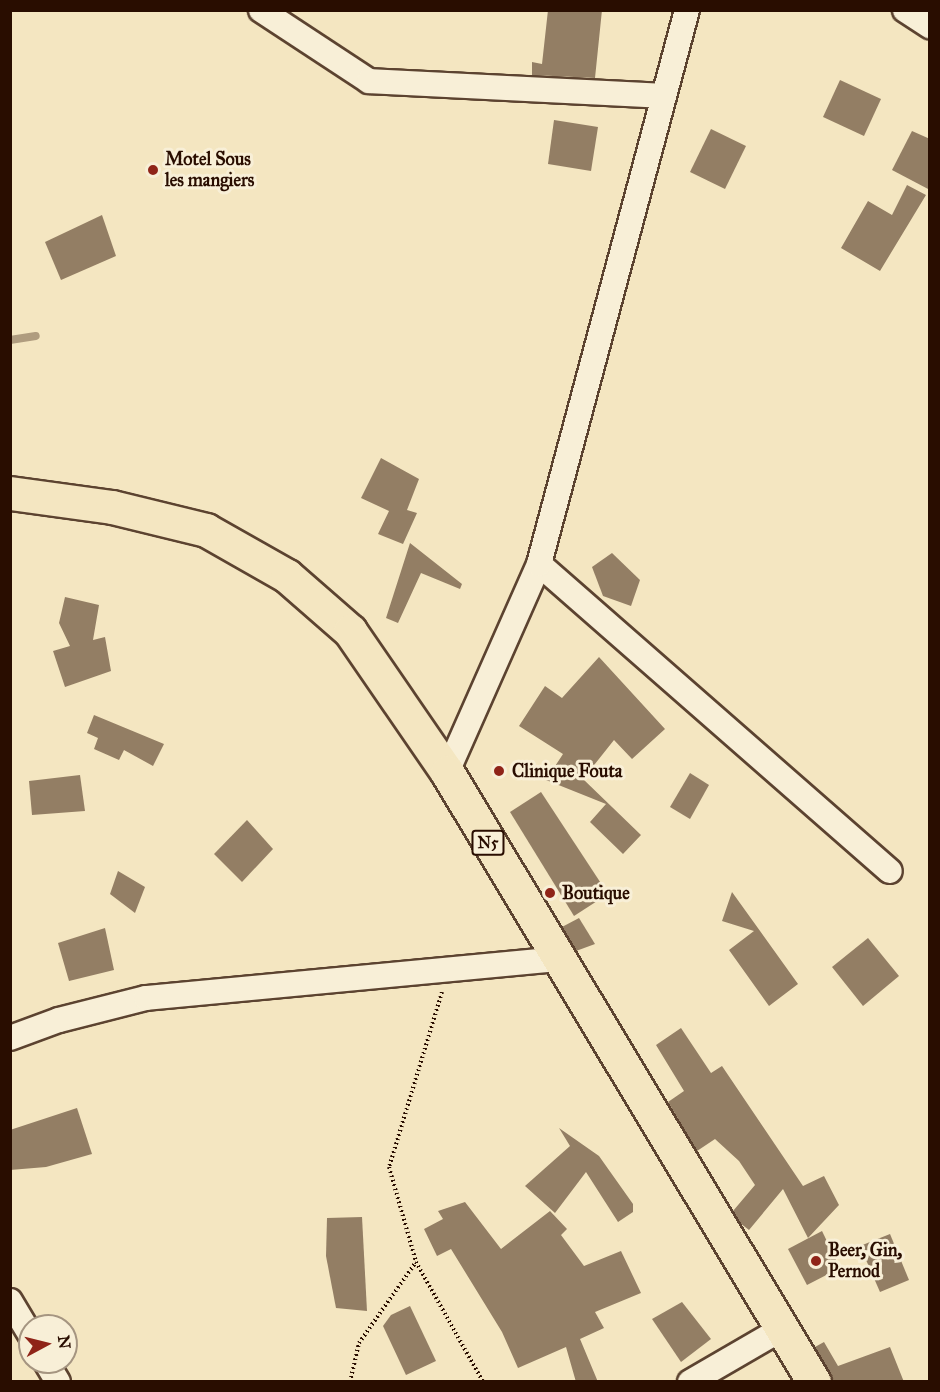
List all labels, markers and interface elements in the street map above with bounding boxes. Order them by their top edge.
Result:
place label: Motel Sous les mangiers [165,149,254,192]
marker: Motel Sous les mangiers [146,163,160,177]
place label: Clinique Fouta [512,760,622,782]
marker: Clinique Fouta [490,762,508,780]
road number: N5 [470,830,506,856]
place label: Boutique [562,882,630,904]
marker: Boutique [543,886,557,900]
place label: Beer, Gin, Pernod [828,1240,902,1282]
marker: Beer, Gin, Pernod [809,1254,823,1268]
north arrow [18,1314,78,1374]
text: N [54,1334,75,1350]

